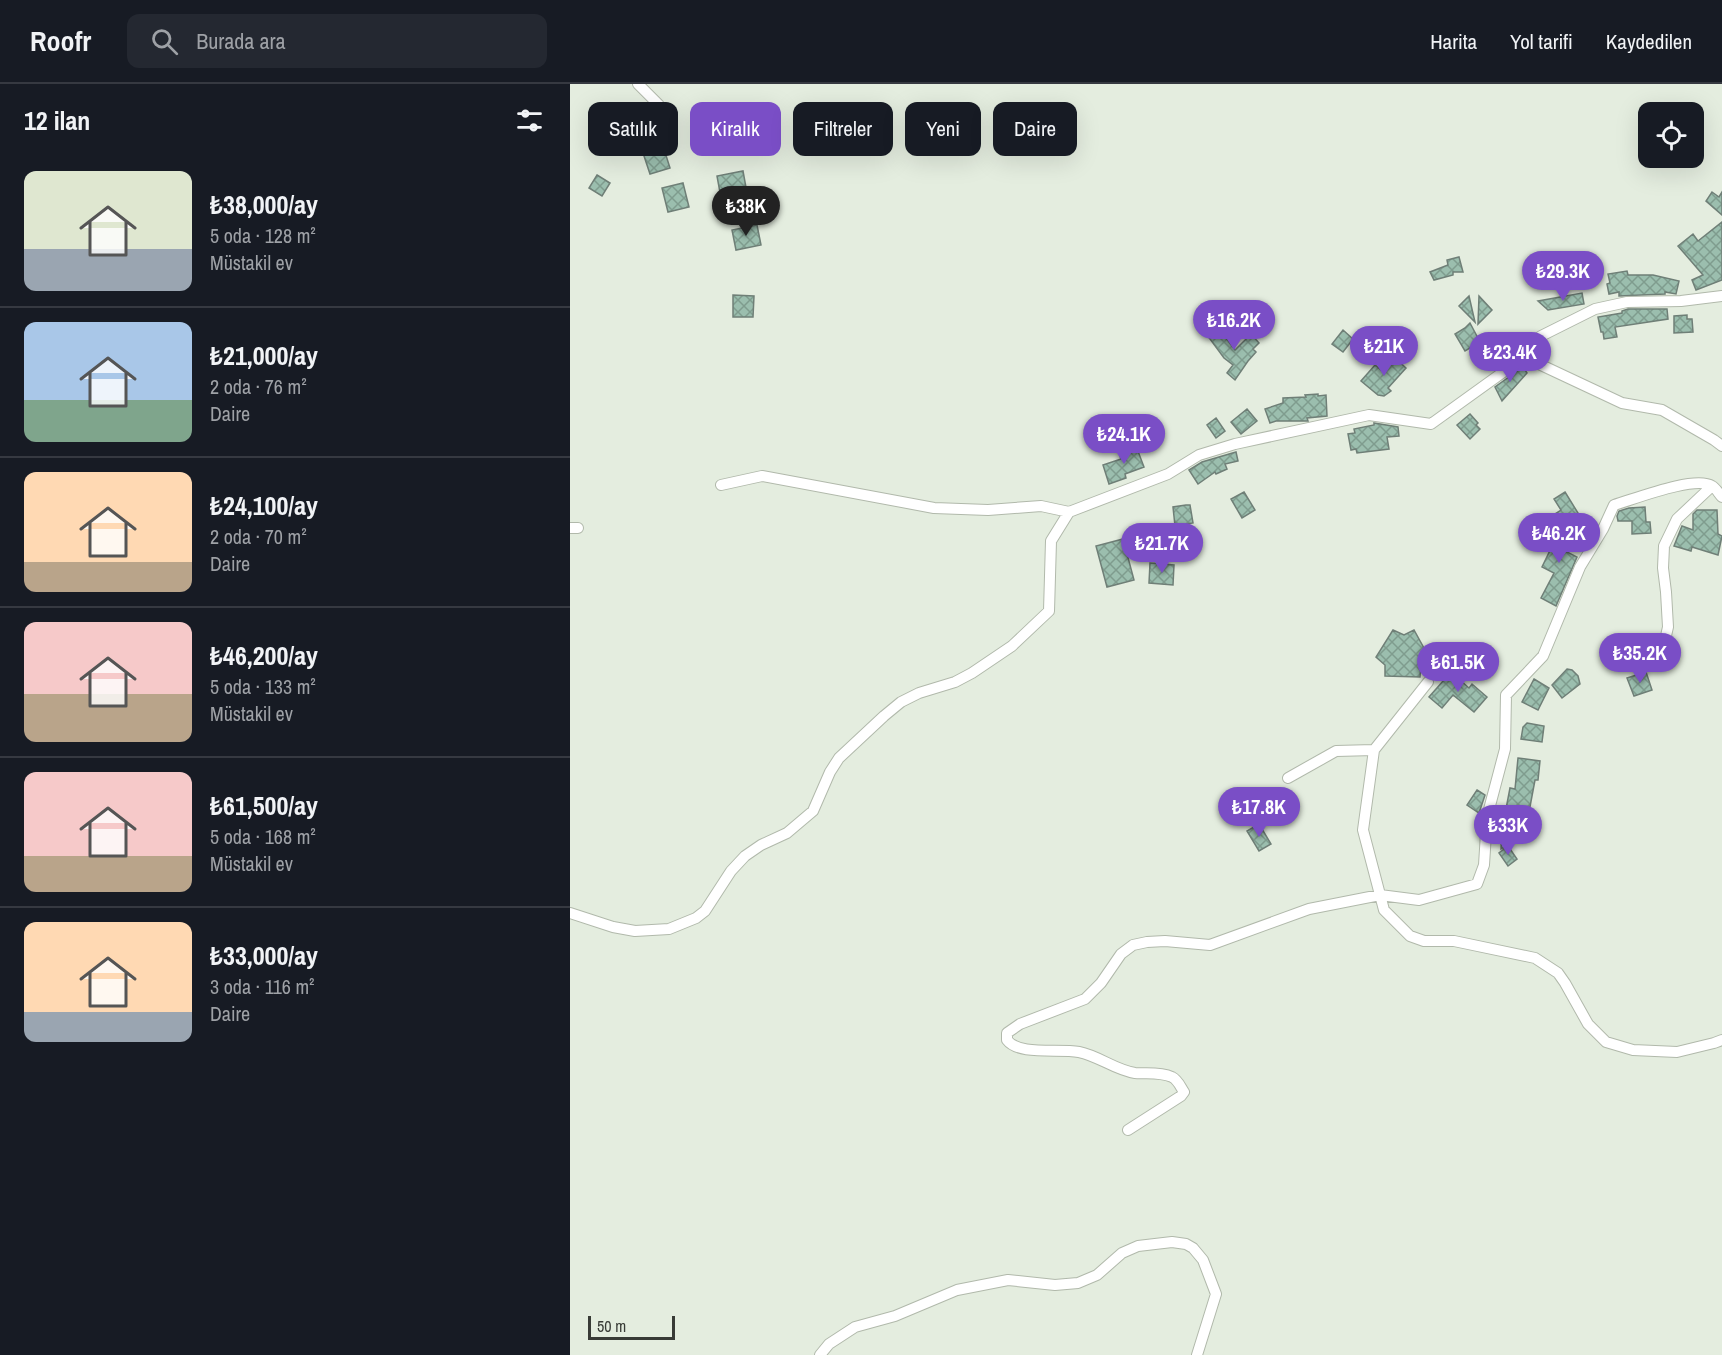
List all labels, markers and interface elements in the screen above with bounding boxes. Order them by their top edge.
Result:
search box [127,14,547,68]
text: Roofr [30,22,91,60]
icon: search [148,25,181,58]
text: Burada ara [196,26,285,56]
text: Harita [1430,27,1477,56]
text: Yol tarifi [1510,27,1573,56]
text: Kaydedilen [1606,27,1692,56]
chip: Satılık [588,102,678,156]
chip: Kiralık [690,102,781,156]
chip: Filtreler [793,102,893,156]
chip: Yeni [905,102,981,156]
chip: Daire [993,102,1077,156]
map controls [1638,102,1704,168]
button: locate [1638,102,1704,168]
text: 12 ilan [24,103,90,138]
icon: filters [513,104,546,137]
pin: ₺38K [710,186,782,237]
text: ₺38,000/ay [210,187,318,222]
text: ₺38K [726,192,766,219]
icon: home [72,195,144,267]
text: 5 oda · 128 m² [210,222,316,249]
text: Müstakil ev [210,249,293,276]
pin: ₺29.3K [1514,251,1612,302]
text: ₺29.3K [1536,257,1590,284]
pin: ₺16.2K [1185,300,1283,351]
text: ₺16.2K [1207,306,1261,333]
pin: ₺21K [1348,326,1420,377]
text: ₺21K [1364,332,1404,359]
pin: ₺23.4K [1461,332,1559,383]
text: ₺21,000/ay [210,338,318,373]
text: ₺23.4K [1483,338,1537,365]
icon: home [72,346,144,418]
text: 2 oda · 76 m² [210,373,307,400]
text: Daire [210,400,250,427]
pin: ₺24.1K [1075,414,1173,465]
text: ₺24.1K [1097,420,1151,447]
text: ₺24,100/ay [210,488,318,523]
icon: home [72,496,144,568]
pin: ₺46.2K [1510,513,1608,564]
text: ₺46.2K [1532,519,1586,546]
text: 2 oda · 70 m² [210,523,307,550]
pin: ₺21.7K [1113,523,1211,574]
text: ₺21.7K [1135,529,1189,556]
text: Daire [210,550,250,577]
pin: ₺35.2K [1591,633,1689,684]
text: ₺46,200/ay [210,638,318,673]
text: ₺35.2K [1613,639,1667,666]
pin: ₺61.5K [1409,642,1507,693]
icon: home [72,646,144,718]
text: ₺61.5K [1431,648,1485,675]
text: 5 oda · 133 m² [210,673,316,700]
text: Müstakil ev [210,700,293,727]
pin: ₺17.8K [1210,787,1308,838]
text: ₺61,500/ay [210,788,318,823]
text: ₺17.8K [1232,793,1286,820]
icon: home [72,796,144,868]
pin: ₺33K [1472,805,1544,856]
text: ₺33K [1488,811,1528,838]
text: 5 oda · 168 m² [210,823,316,850]
text: Müstakil ev [210,850,293,877]
text: ₺33,000/ay [210,938,318,973]
icon: home [72,946,144,1018]
text: 3 oda · 116 m² [210,973,315,1000]
text: Daire [210,1000,250,1027]
scale bar [588,1313,675,1340]
text: 50 m [597,1315,626,1337]

